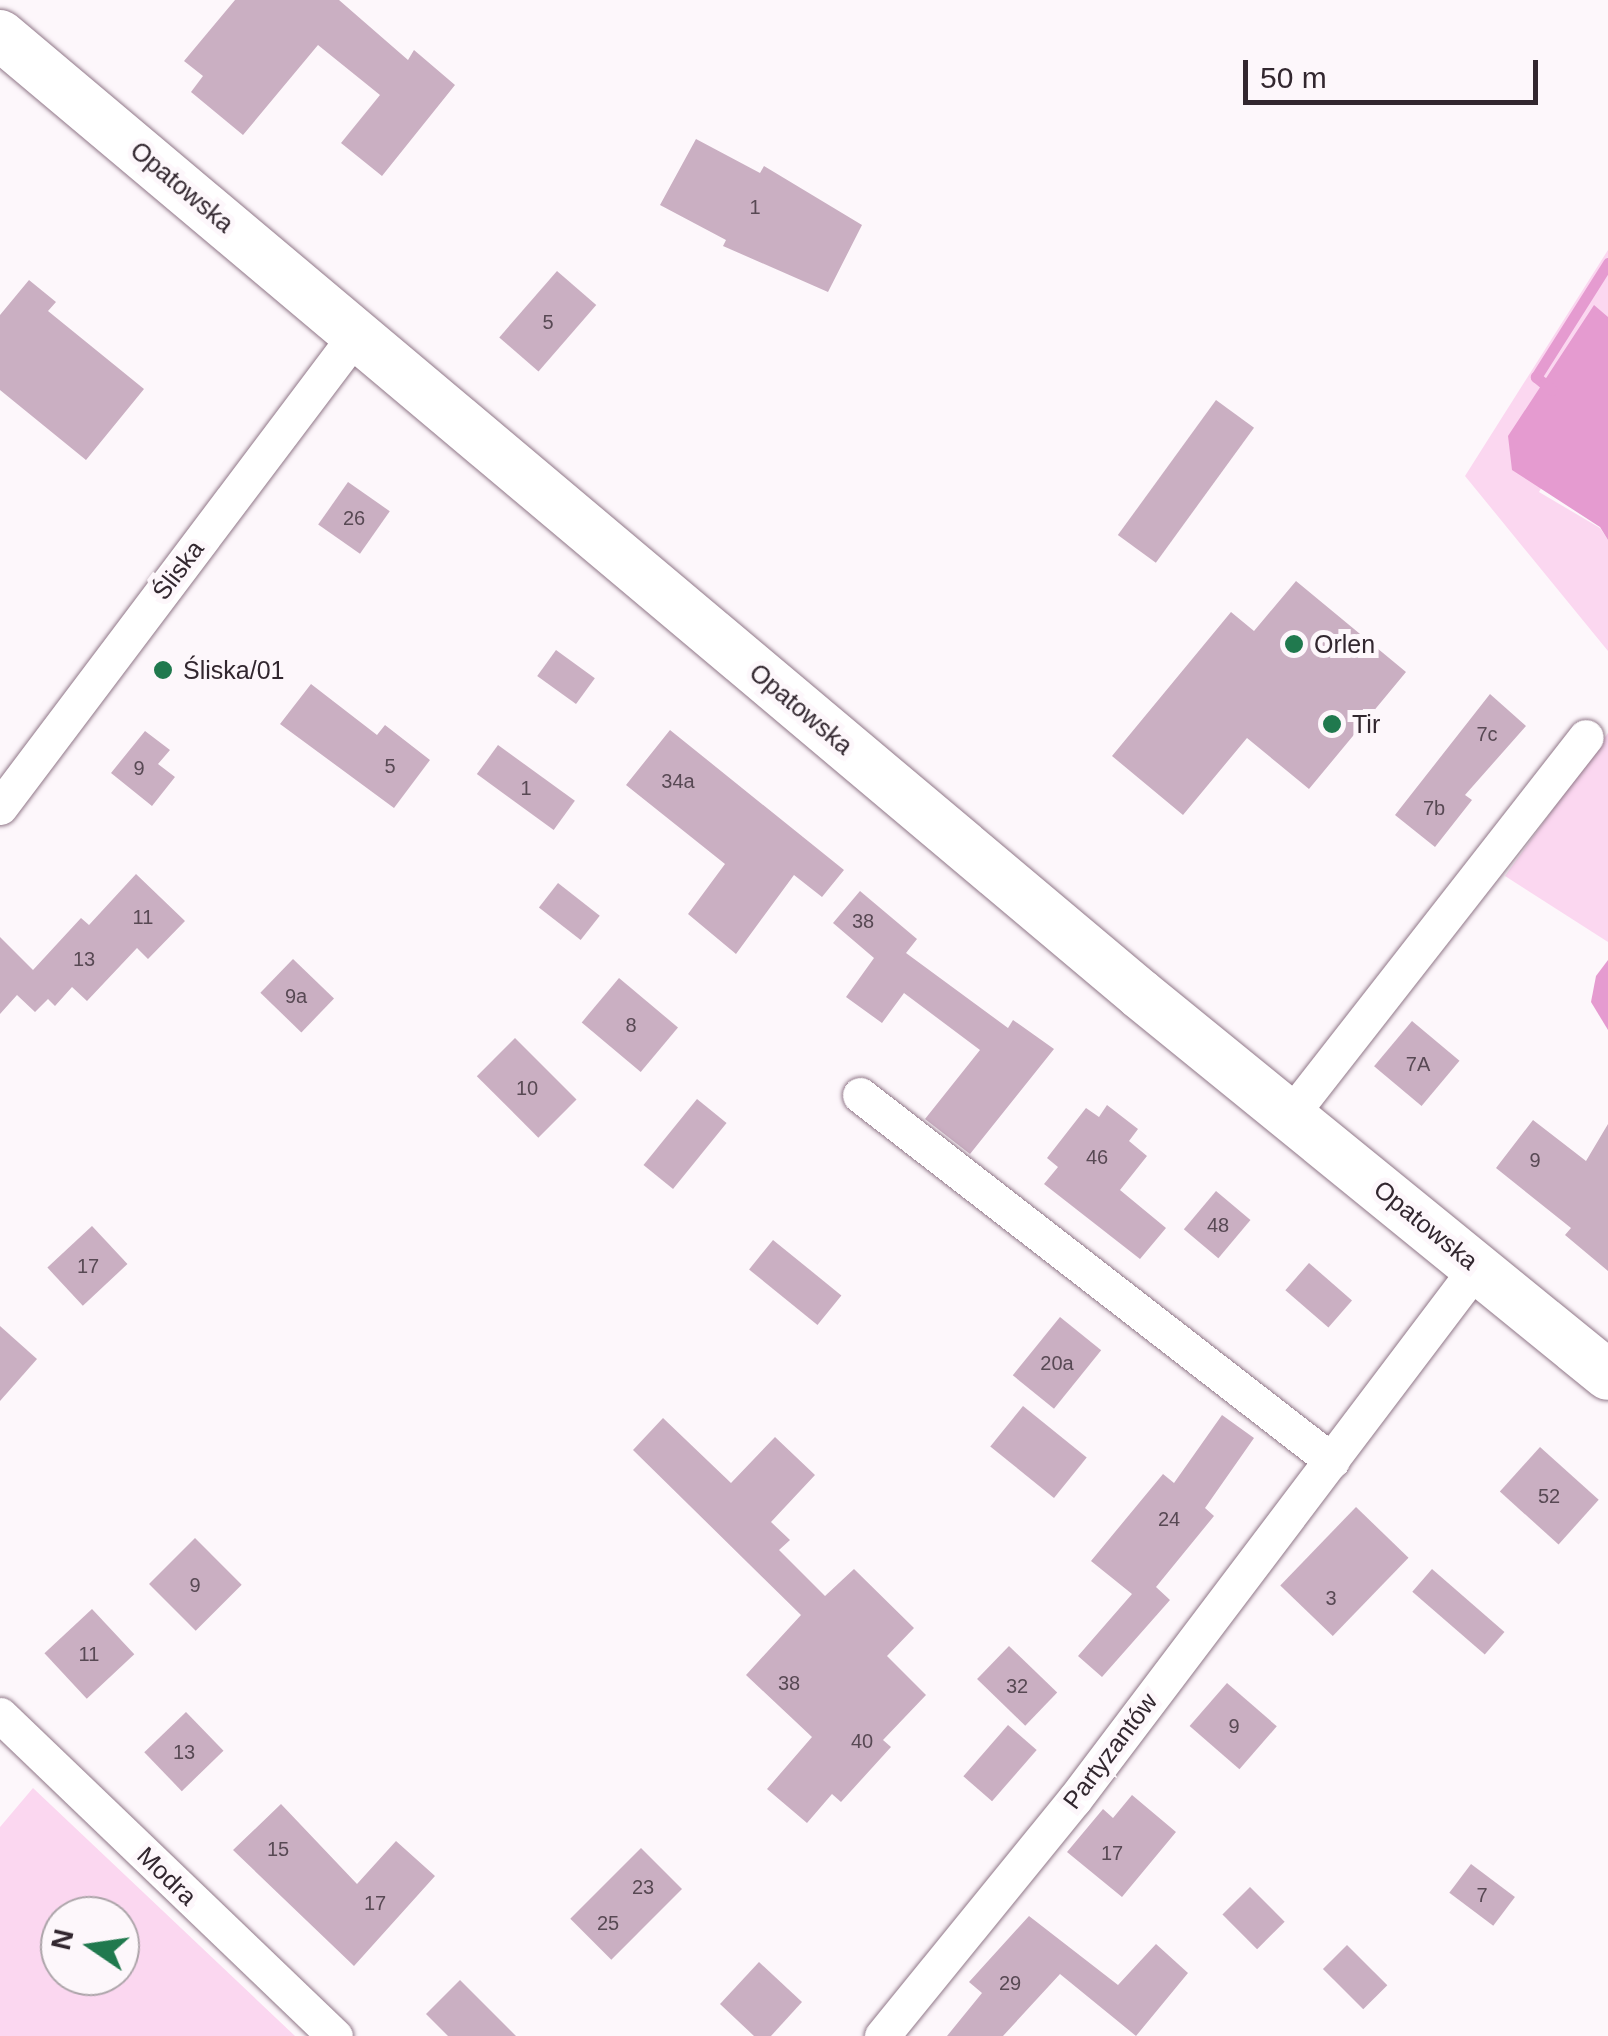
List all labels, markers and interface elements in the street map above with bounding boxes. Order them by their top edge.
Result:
scale bar [1248,40,1543,102]
text: 50 m [1260,61,1327,94]
street label: Opatowska [124,135,240,239]
house number: 1 [749,195,761,219]
house number: 5 [542,310,554,334]
house number: 26 [343,506,365,530]
street label: Śliska [146,534,210,606]
place label: Orlen [1314,629,1375,659]
marker: Orlen [1283,633,1305,655]
place label: Śliska/01 [183,655,284,685]
street label: Opatowska [743,657,859,761]
marker: Śliska/01 [152,659,174,681]
place label: Tir [1352,709,1380,739]
marker: Tir [1321,713,1343,735]
house number: 7c [1476,722,1498,746]
house number: 5 [384,754,396,778]
house number: 9 [133,756,145,780]
house number: 34a [661,769,695,793]
house number: 1 [520,776,532,800]
house number: 7b [1423,796,1445,820]
house number: 11 [133,905,153,929]
house number: 38 [852,909,874,933]
house number: 13 [73,947,95,971]
house number: 9a [285,984,307,1008]
house number: 8 [625,1013,637,1037]
house number: 7A [1406,1052,1430,1076]
house number: 10 [516,1076,538,1100]
house number: 46 [1086,1145,1108,1169]
house number: 9 [1529,1148,1541,1172]
street label: Opatowska [1368,1174,1484,1276]
house number: 48 [1207,1213,1229,1237]
house number: 17 [77,1254,99,1278]
house number: 20a [1040,1351,1074,1375]
house number: 52 [1538,1484,1560,1508]
house number: 24 [1158,1507,1180,1531]
house number: 9 [189,1573,201,1597]
house number: 3 [1325,1586,1337,1610]
house number: 11 [79,1642,99,1666]
house number: 38 [778,1671,800,1695]
house number: 32 [1006,1674,1028,1698]
street label: Partyzantów [1057,1687,1163,1815]
house number: 9 [1228,1714,1240,1738]
house number: 40 [851,1729,873,1753]
house number: 13 [173,1740,195,1764]
house number: 15 [267,1837,289,1861]
street label: Modra [131,1841,203,1911]
house number: 17 [1101,1841,1123,1865]
house number: 23 [632,1875,654,1899]
house number: 7 [1476,1883,1488,1907]
house number: 17 [364,1891,386,1915]
north arrow [40,1896,140,1996]
house number: 25 [597,1911,619,1935]
text: N [45,1926,80,1953]
house number: 29 [999,1971,1021,1995]

